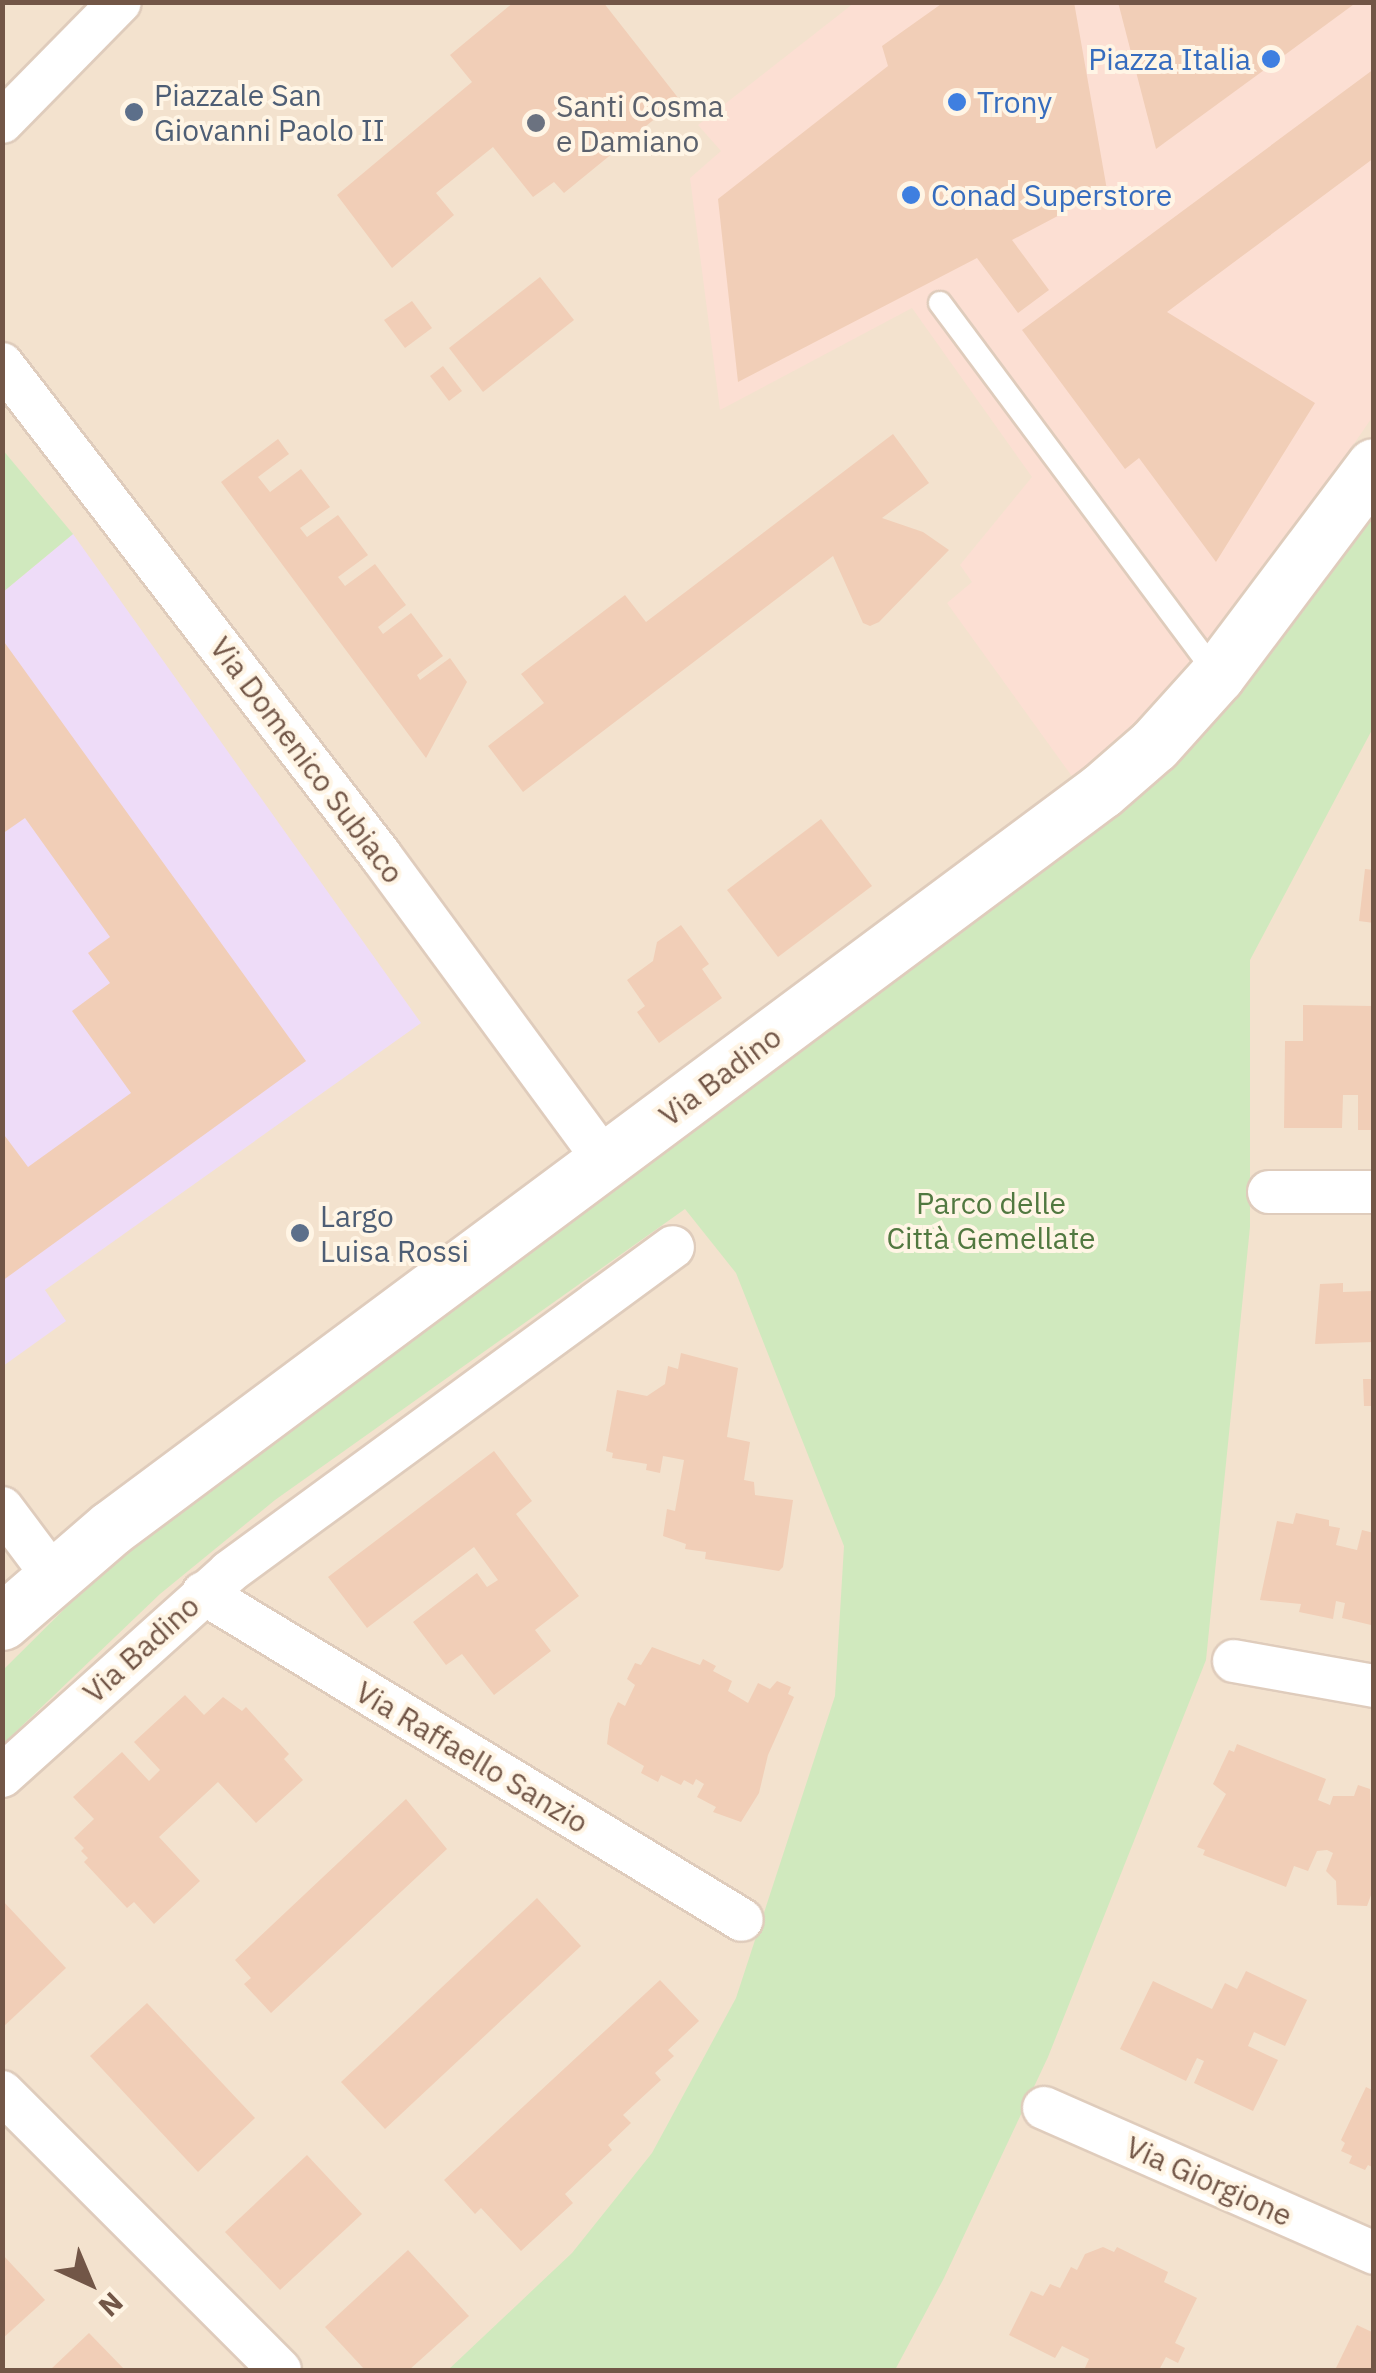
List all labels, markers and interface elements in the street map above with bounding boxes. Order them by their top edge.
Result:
place label: Piazza Italia [1088,41,1251,77]
marker: Piazza Italia [1260,48,1282,70]
place label: Piazzale San Giovanni Paolo II [154,77,385,148]
place label: Trony [977,84,1052,120]
place label: Santi Cosma e Damiano [556,88,724,158]
marker: Trony [946,91,968,113]
marker: Piazzale San Giovanni Paolo II [123,101,145,123]
marker: Santi Cosma e Damiano [525,112,547,134]
place label: Conad Superstore [931,177,1172,213]
marker: Conad Superstore [900,184,922,206]
street label: Via Domenico Subiaco [203,630,411,890]
street label: Via Badino [652,1019,788,1133]
park label: Parco delle Città Gemellate [886,1185,1096,1256]
place label: Largo Luisa Rossi [320,1198,469,1268]
marker: Largo Luisa Rossi [289,1222,311,1244]
street label: Via Badino [76,1588,206,1710]
street label: Via Raffaello Sanzio [349,1673,595,1841]
street label: Via Giorgione [1120,2128,1298,2234]
north arrow [40,2233,140,2333]
text: N [91,2285,131,2325]

